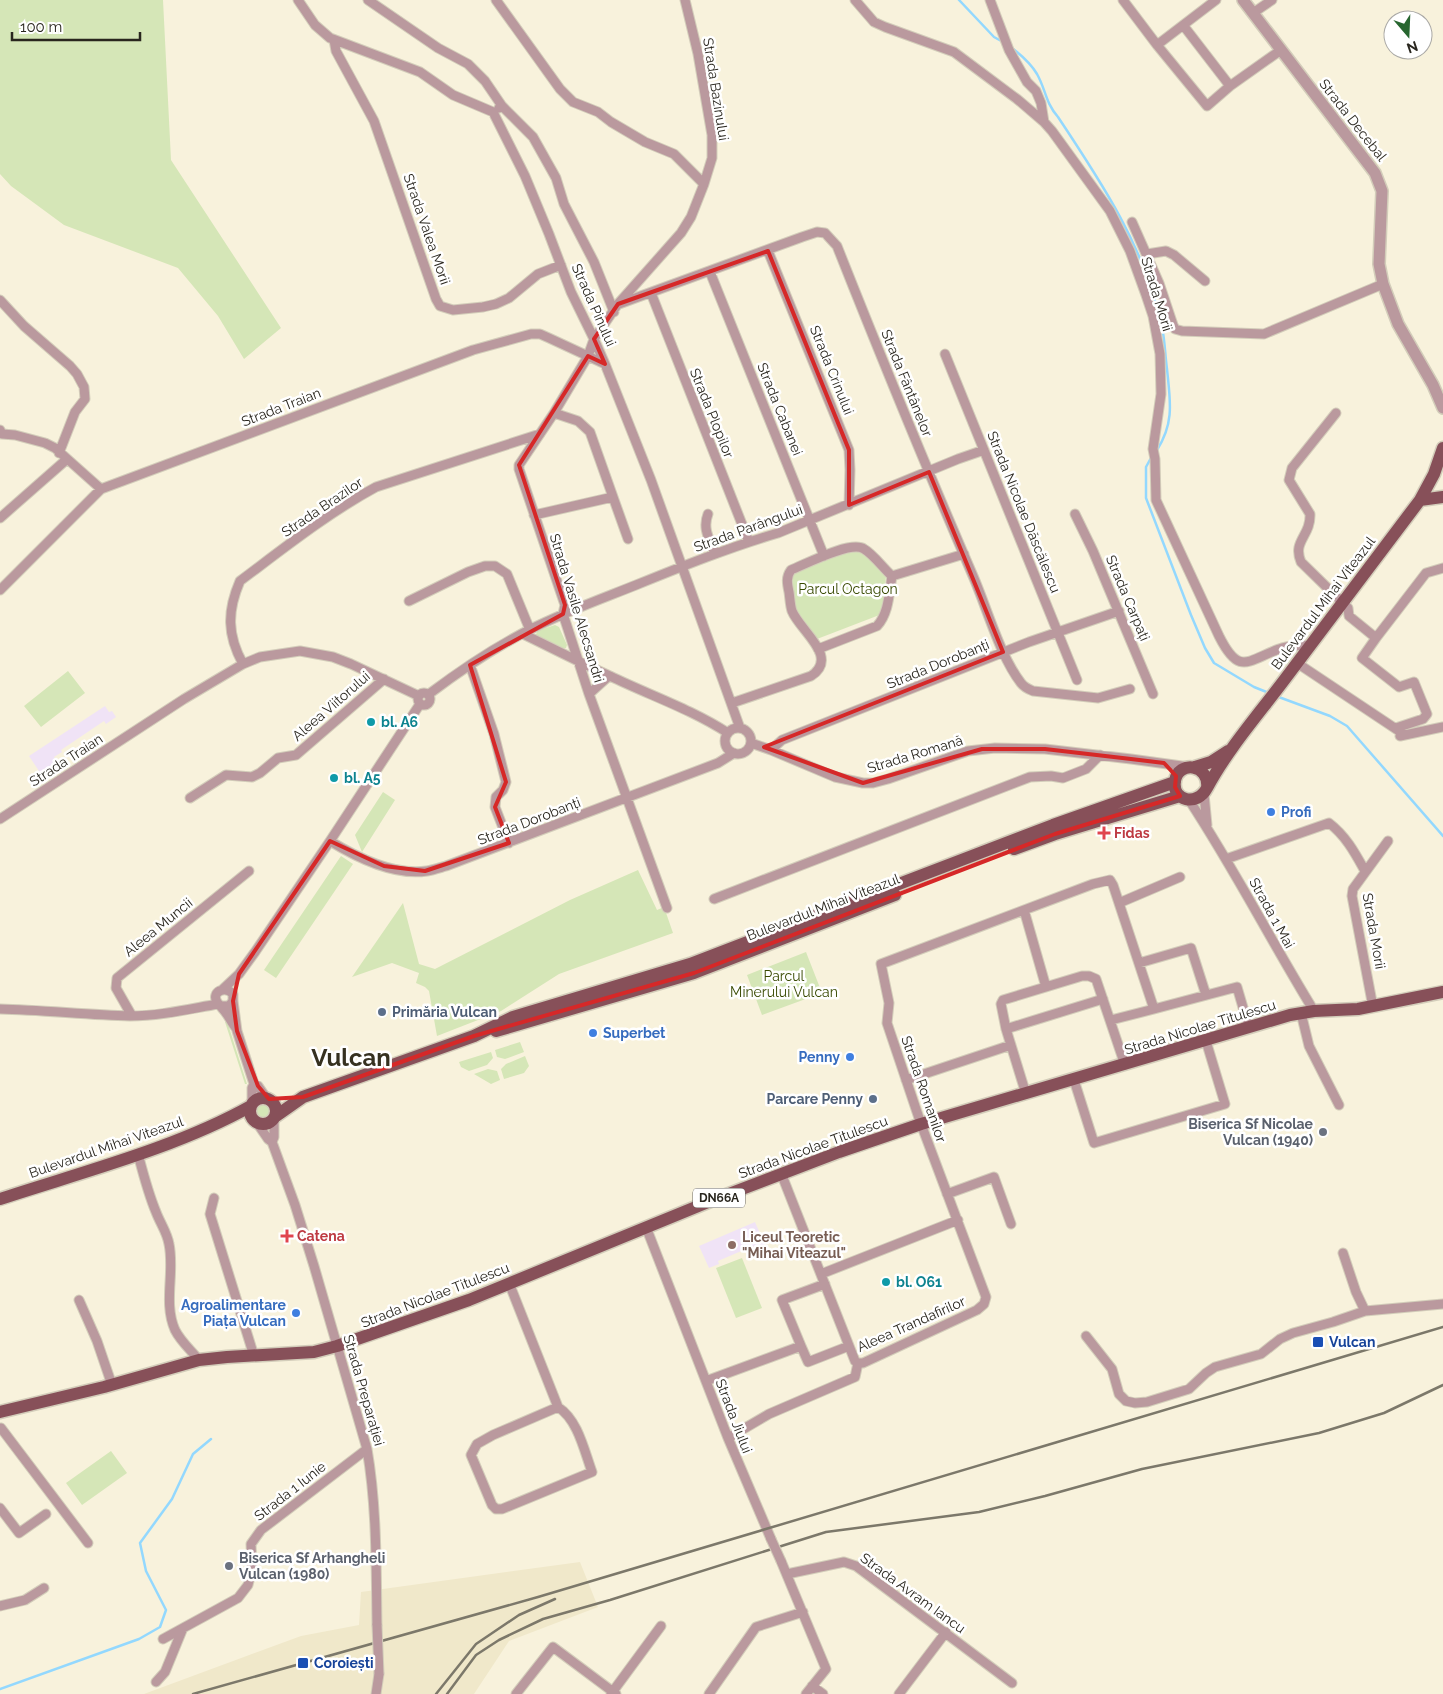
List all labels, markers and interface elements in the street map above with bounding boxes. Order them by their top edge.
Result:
scale bar [12,10,140,42]
north arrow [1383,10,1433,60]
text: 100 m [20,18,62,36]
street label: Strada Bazinului [700,36,732,142]
text: N [1405,38,1420,57]
street label: Strada Decebal [1316,76,1390,164]
street label: Strada Valea Morii [401,171,453,287]
street label: Strada Morii [1138,255,1176,333]
street label: Strada Pinului [569,261,619,349]
street label: Strada Crinului [807,323,857,417]
street label: Strada Fântânelor [878,327,936,439]
street label: Strada Cabanei [754,360,806,458]
street label: Strada Plopilor [687,366,737,460]
street label: Strada Traian [239,385,323,429]
street label: Strada Nicolae Dăscălescu [984,429,1064,595]
street label: Strada Brazilor [278,474,366,540]
street label: Strada Parângului [691,501,805,555]
street label: Strada Vasile Alecsandri [547,532,607,684]
street label: Bulevardul Mihai Viteazul [1268,533,1378,673]
street label: Strada Carpați [1103,553,1153,643]
park label: Parcul Octagon [798,581,898,597]
street label: Strada Dorobanți [884,636,992,692]
street label: Aleea Viitorului [289,668,373,744]
place label: bl. A6 [381,714,418,730]
marker: bl. A6 [365,716,377,728]
street label: Strada Traian [27,730,105,790]
street label: Strada Romană [865,732,965,776]
place label: bl. A5 [344,770,381,786]
marker: bl. A5 [328,772,340,784]
street label: Strada Dorobanți [475,794,583,848]
place label: Profi [1281,804,1311,820]
marker: Profi [1265,806,1277,818]
place label: Fidas [1114,825,1150,841]
marker: Fidas [1098,827,1110,839]
street label: Bulevardul Mihai Viteazul [744,870,902,944]
street label: Strada 1 Mai [1246,875,1298,951]
street label: Strada Morii [1359,892,1389,970]
street label: Aleea Muncii [121,895,195,959]
park label: Parcul Minerului Vulcan [730,968,838,1000]
street label: Strada Nicolae Titulescu [1122,996,1278,1058]
place label: Primăria Vulcan [392,1004,497,1020]
marker: Primăria Vulcan [376,1006,388,1018]
place label: Superbet [603,1025,666,1041]
marker: Superbet [587,1027,599,1039]
street label: Strada Romanilor [898,1034,950,1144]
district label: Vulcan [311,1043,391,1072]
place label: Penny [799,1049,840,1065]
marker: Penny [844,1051,856,1063]
place label: Parcare Penny [767,1091,863,1107]
marker: Parcare Penny [867,1093,879,1105]
street label: Bulevardul Mihai Viteazul [27,1113,186,1181]
street label: Strada Nicolae Titulescu [736,1113,890,1181]
place label: Biserica Sf Nicolae Vulcan (1940) [1188,1116,1314,1148]
marker: Biserica Sf Nicolae Vulcan (1940) [1317,1126,1329,1138]
road number: DN66A [693,1188,745,1208]
place label: Catena [297,1228,345,1244]
place label: Liceul Teoretic "Mihai Viteazul" [742,1229,846,1261]
marker: Catena [281,1230,293,1242]
marker: Liceul Teoretic "Mihai Viteazul" [726,1239,738,1251]
street label: Strada Nicolae Titulescu [359,1259,511,1331]
place label: bl. O61 [896,1274,942,1290]
marker: bl. O61 [880,1276,892,1288]
street label: Aleea Trandafirilor [854,1293,968,1355]
place label: Agroalimentare Piața Vulcan [181,1297,287,1329]
marker: Agroalimentare Piața Vulcan [290,1307,302,1319]
street label: Strada Preparației [340,1333,388,1447]
place label: Vulcan [1329,1334,1375,1350]
marker: Vulcan [1311,1335,1325,1349]
street label: Strada Jiului [712,1377,756,1455]
street label: Strada 1 Iunie [251,1458,329,1524]
place label: Biserica Sf Arhangheli Vulcan (1980) [239,1550,385,1582]
street label: Strada Avram Iancu [857,1550,969,1636]
marker: Biserica Sf Arhangheli Vulcan (1980) [223,1560,235,1572]
place label: Coroiești [314,1655,374,1671]
marker: Coroiești [296,1656,310,1670]

